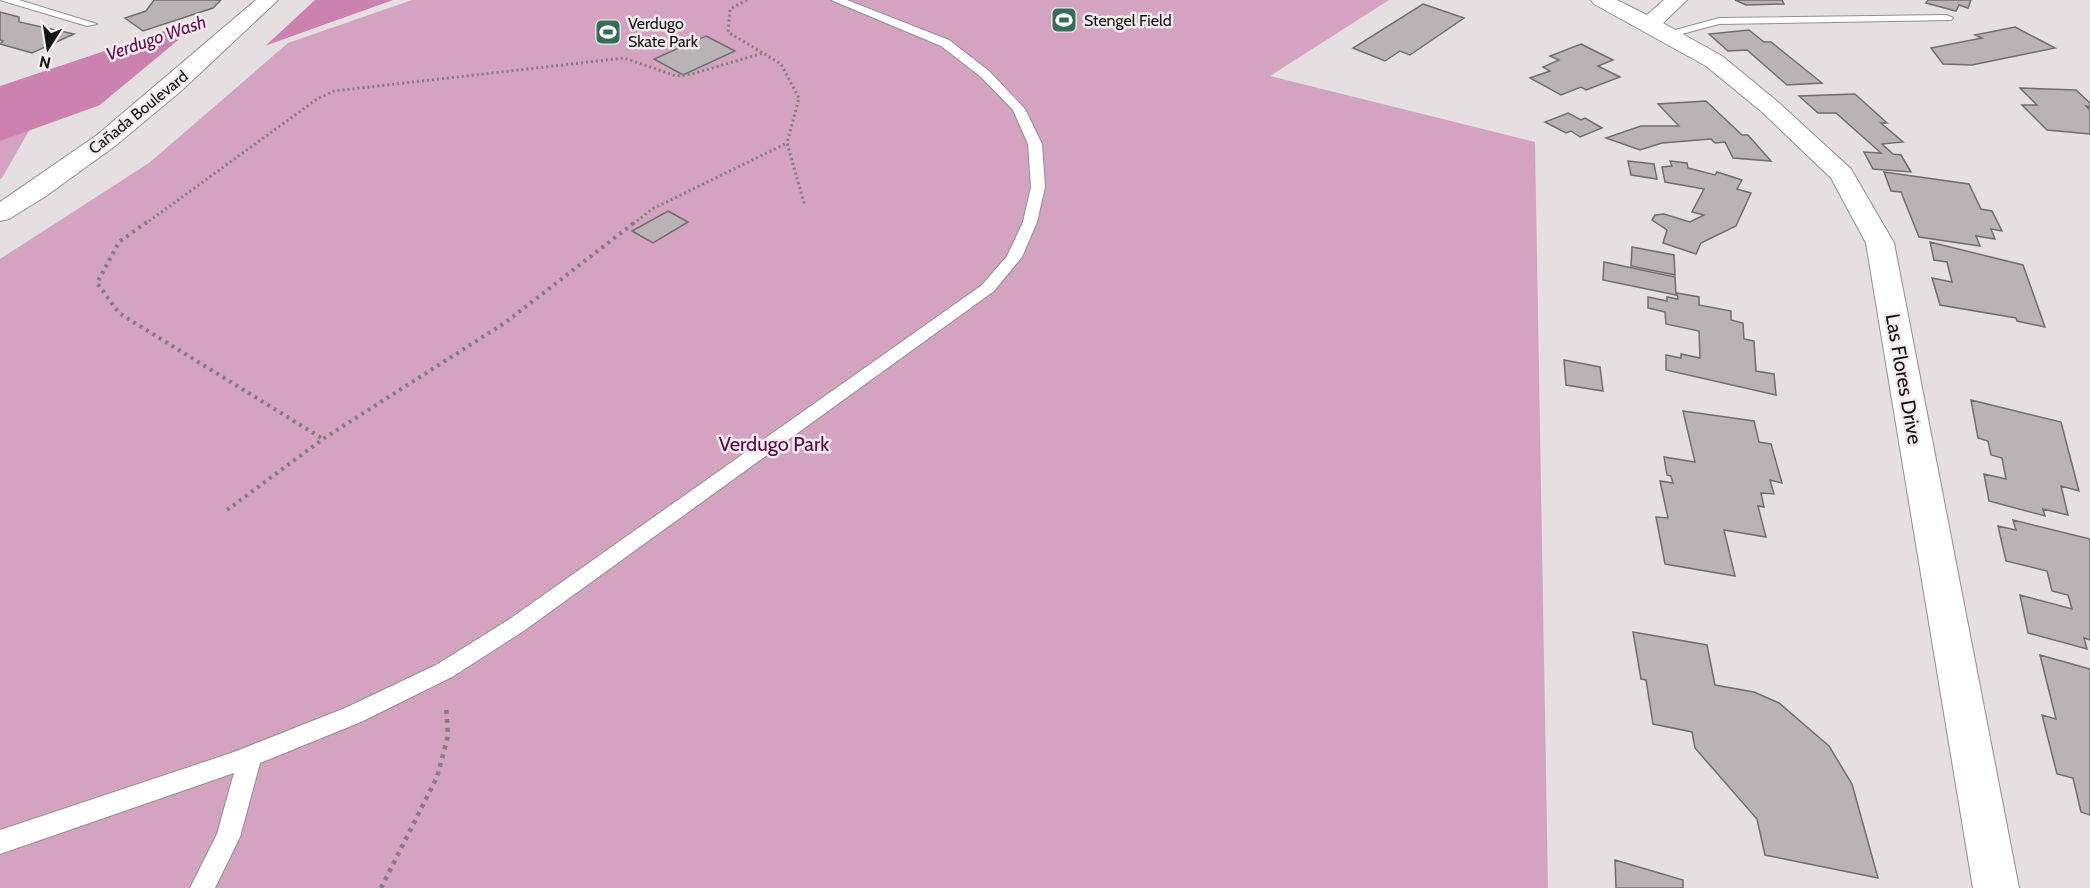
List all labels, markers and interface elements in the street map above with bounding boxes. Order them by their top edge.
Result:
sports icon: Stengel Field [1049,5,1079,35]
water label: Verdugo Wash [103,11,209,65]
place label: Stengel Field [1084,11,1172,30]
place label: Verdugo Skate Park [628,14,699,51]
sports icon: Verdugo Skate Park [593,17,623,47]
north arrow [18,18,78,78]
text: N [37,52,52,73]
street label: Cañada Boulevard [85,67,192,158]
street label: Las Flores Drive [1881,312,1927,446]
park label: Verdugo Park [719,432,829,456]

